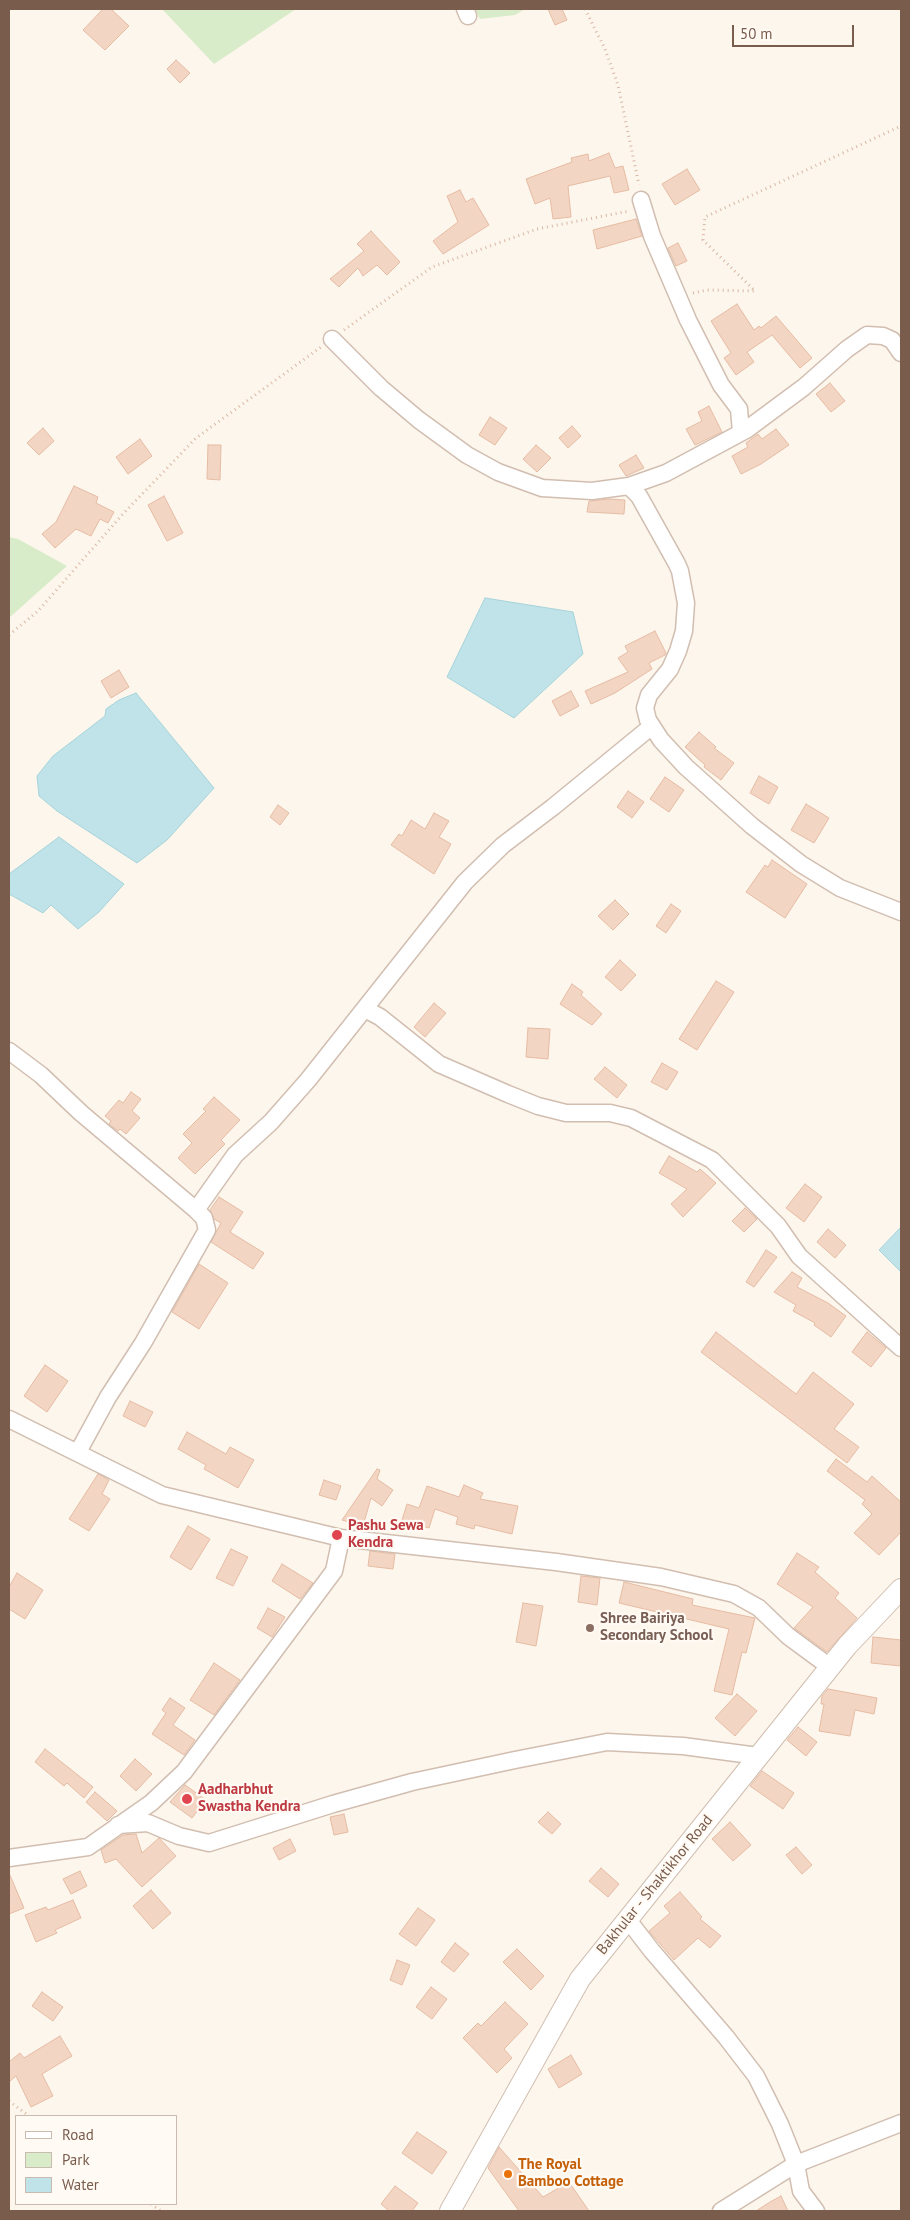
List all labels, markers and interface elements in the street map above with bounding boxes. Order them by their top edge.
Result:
scale bar [735,15,858,47]
text: 50 m [740,24,773,43]
place label: Pashu Sewa Kendra [348,1517,424,1552]
marker: Pashu Sewa Kendra [330,1528,344,1542]
place label: Shree Bairiya Secondary School [600,1610,713,1645]
marker: Shree Bairiya Secondary School [584,1622,596,1634]
place label: Aadharbhut Swastha Kendra [198,1781,300,1816]
marker: Aadharbhut Swastha Kendra [180,1792,194,1806]
street label: Bakhular - Shaktikhor Road [593,1812,717,1958]
legend [15,2115,178,2205]
text: Road [62,2125,94,2144]
text: Park [62,2150,90,2169]
place label: The Royal Bamboo Cottage [518,2156,624,2191]
marker: The Royal Bamboo Cottage [502,2168,514,2180]
text: Water [62,2175,99,2194]

